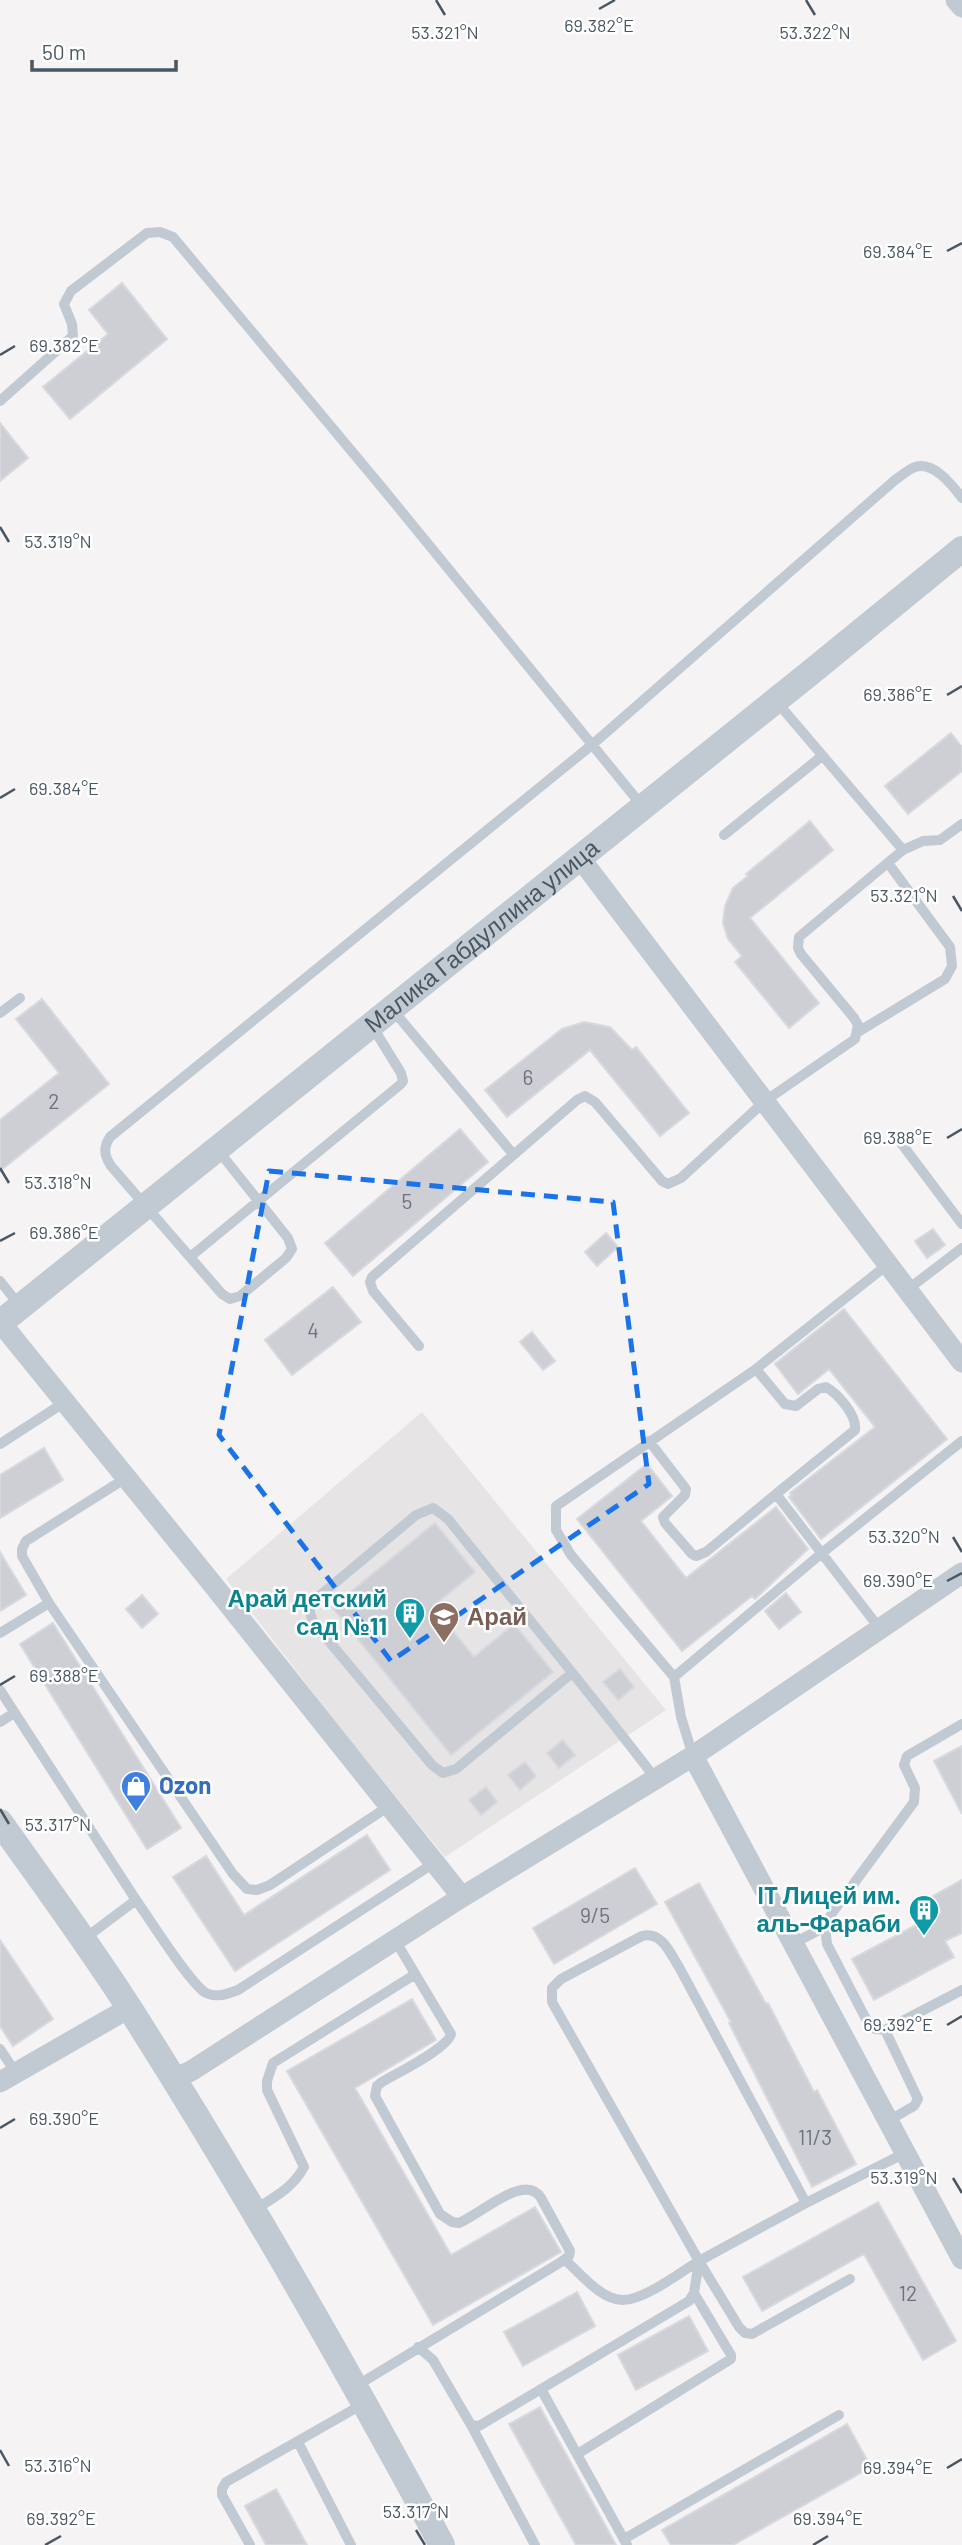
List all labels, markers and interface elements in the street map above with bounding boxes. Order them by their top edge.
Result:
text: 69.382°E [564,14,634,36]
text: 53.321°N [411,21,479,43]
text: 53.322°N [779,21,851,43]
scale bar [32,28,175,72]
text: 50 m [42,39,86,64]
text: 69.384°E [863,240,933,262]
text: 69.382°E [29,334,99,356]
text: 53.319°N [24,530,92,552]
text: 69.386°E [863,683,933,705]
text: 69.384°E [29,777,99,799]
street label: Малика Габдуллина улица [358,832,605,1038]
text: 53.321°N [870,884,938,906]
house number: 6 [523,1064,533,1089]
house number: 2 [48,1088,60,1113]
text: 69.388°E [863,1126,933,1148]
text: 53.318°N [24,1171,92,1193]
house number: 5 [402,1188,412,1213]
text: 69.386°E [29,1221,99,1243]
house number: 4 [307,1317,319,1342]
text: 53.320°N [868,1525,940,1547]
text: 69.390°E [863,1569,933,1591]
place label: Арай детский сад №11 [228,1583,387,1640]
building icon: Арай детский сад №11 [393,1596,427,1640]
school or university icon: Арай [427,1600,461,1644]
place label: Арай [467,1601,527,1630]
text: 69.388°E [29,1664,99,1686]
shop icon: Ozon [119,1769,153,1813]
place label: Ozon [159,1770,211,1799]
text: 53.317°N [25,1813,91,1835]
place label: IT Лицей им. аль-Фараби [756,1880,901,1937]
building icon: IT Лицей им. аль-Фараби [907,1893,941,1937]
house number: 9/5 [580,1902,610,1927]
text: 69.392°E [863,2013,933,2035]
text: 69.390°E [29,2107,99,2129]
house number: 11/3 [798,2124,832,2149]
text: 53.319°N [870,2166,938,2188]
house number: 12 [899,2280,917,2305]
text: 53.316°N [24,2454,92,2476]
text: 69.394°E [863,2456,933,2478]
text: 53.317°N [383,2500,449,2522]
text: 69.392°E [26,2507,96,2529]
text: 69.394°E [793,2507,863,2529]

